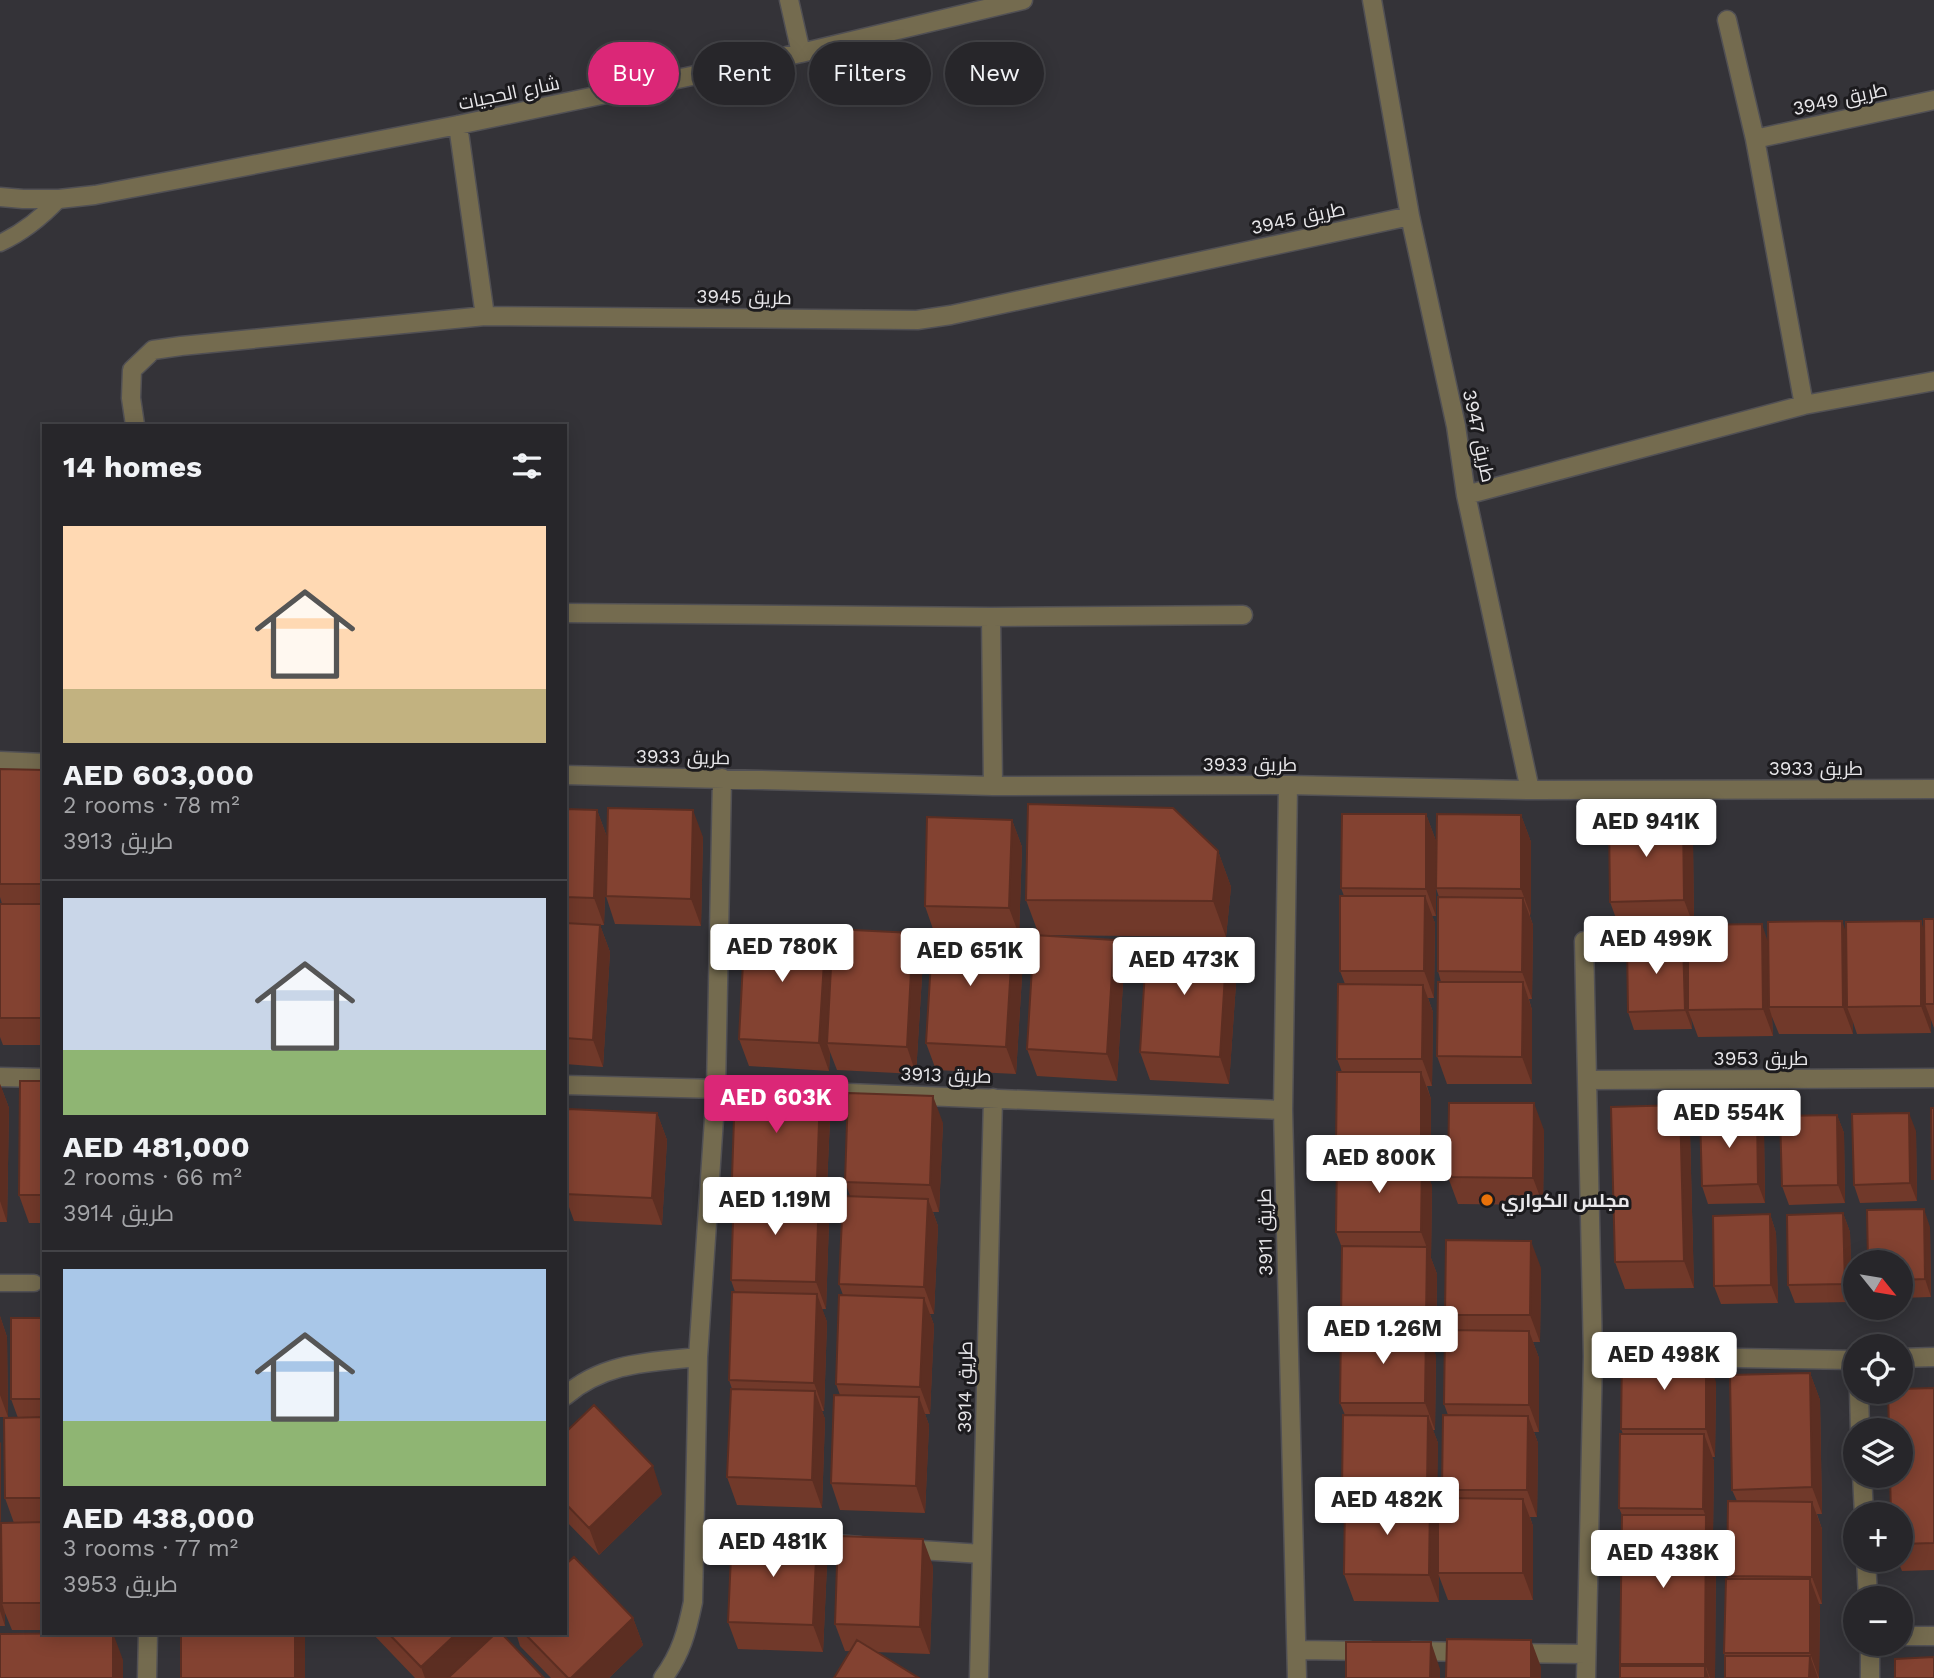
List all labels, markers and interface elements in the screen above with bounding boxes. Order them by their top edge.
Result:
chip: Buy [588,42,679,105]
chip: Rent [693,42,795,105]
chip: Filters [809,42,931,105]
chip: New [945,42,1044,105]
street label: شارع الحجيات [456,71,562,117]
street label: طريق 3949 [1791,78,1890,121]
street label: طريق 3945 [1249,197,1347,240]
street label: طريق 3945 [696,285,792,310]
street label: طريق 3947 [1457,388,1500,485]
icon: filters [508,447,546,485]
text: 14 homes [63,449,202,484]
icon: home [242,571,368,697]
street label: طريق 3933 [636,745,730,770]
street label: طريق 3933 [1203,753,1297,777]
text: AED 603,000 [63,757,254,792]
street label: طريق 3933 [1769,757,1863,781]
text: 2 rooms · 78 m² [63,792,240,819]
pin: AED 941K [1574,800,1718,859]
text: AED 941K [1592,808,1700,835]
text: طريق 3913 [63,828,173,855]
pin: AED 499K [1584,916,1728,976]
pin: AED 780K [710,925,854,984]
text: AED 499K [1600,925,1712,952]
pin: AED 651K [898,928,1042,988]
text: AED 780K [726,933,838,960]
text: AED 651K [917,937,1023,964]
pin: AED 473K [1112,937,1256,997]
icon: home [242,943,368,1069]
text: AED 473K [1129,946,1239,973]
street label: طريق 3953 [1714,1047,1808,1071]
street label: طريق 3913 [900,1062,992,1089]
pin: AED 603K [704,1076,848,1135]
text: AED 603K [720,1084,832,1111]
pin: AED 554K [1657,1090,1801,1150]
text: AED 554K [1674,1099,1784,1126]
text: AED 481,000 [63,1129,250,1164]
pin: AED 800K [1307,1136,1451,1195]
text: AED 800K [1322,1144,1436,1171]
text: 2 rooms · 66 m² [63,1164,242,1191]
pin: AED 1.19M [695,1178,855,1237]
text: AED 1.19M [719,1186,831,1213]
street label: طريق 3911 [1253,1188,1278,1276]
place label: مجلس الكواري [1501,1189,1630,1216]
marker: مجلس الكواري [1479,1192,1495,1208]
text: طريق 3914 [63,1200,174,1227]
north arrow [1843,1250,1913,1320]
map controls [1843,1250,1913,1656]
pin: AED 1.26M [1303,1306,1463,1366]
icon: home [242,1314,368,1440]
text: AED 1.26M [1324,1315,1442,1342]
pin: AED 498K [1592,1332,1736,1392]
button: locate [1843,1334,1913,1404]
street label: طريق 3914 [953,1341,978,1433]
text: AED 498K [1608,1341,1720,1368]
button: layers [1843,1418,1913,1488]
pin: AED 482K [1315,1478,1459,1537]
text: AED 482K [1331,1486,1443,1513]
text: AED 438,000 [63,1500,255,1535]
button: + [1843,1502,1913,1572]
pin: AED 481K [701,1520,845,1579]
text: AED 481K [719,1528,827,1555]
pin: AED 438K [1591,1530,1735,1590]
text: 3 rooms · 77 m² [63,1535,238,1562]
text: AED 438K [1607,1539,1719,1566]
text: طريق 3953 [63,1571,178,1598]
button: − [1843,1586,1913,1656]

